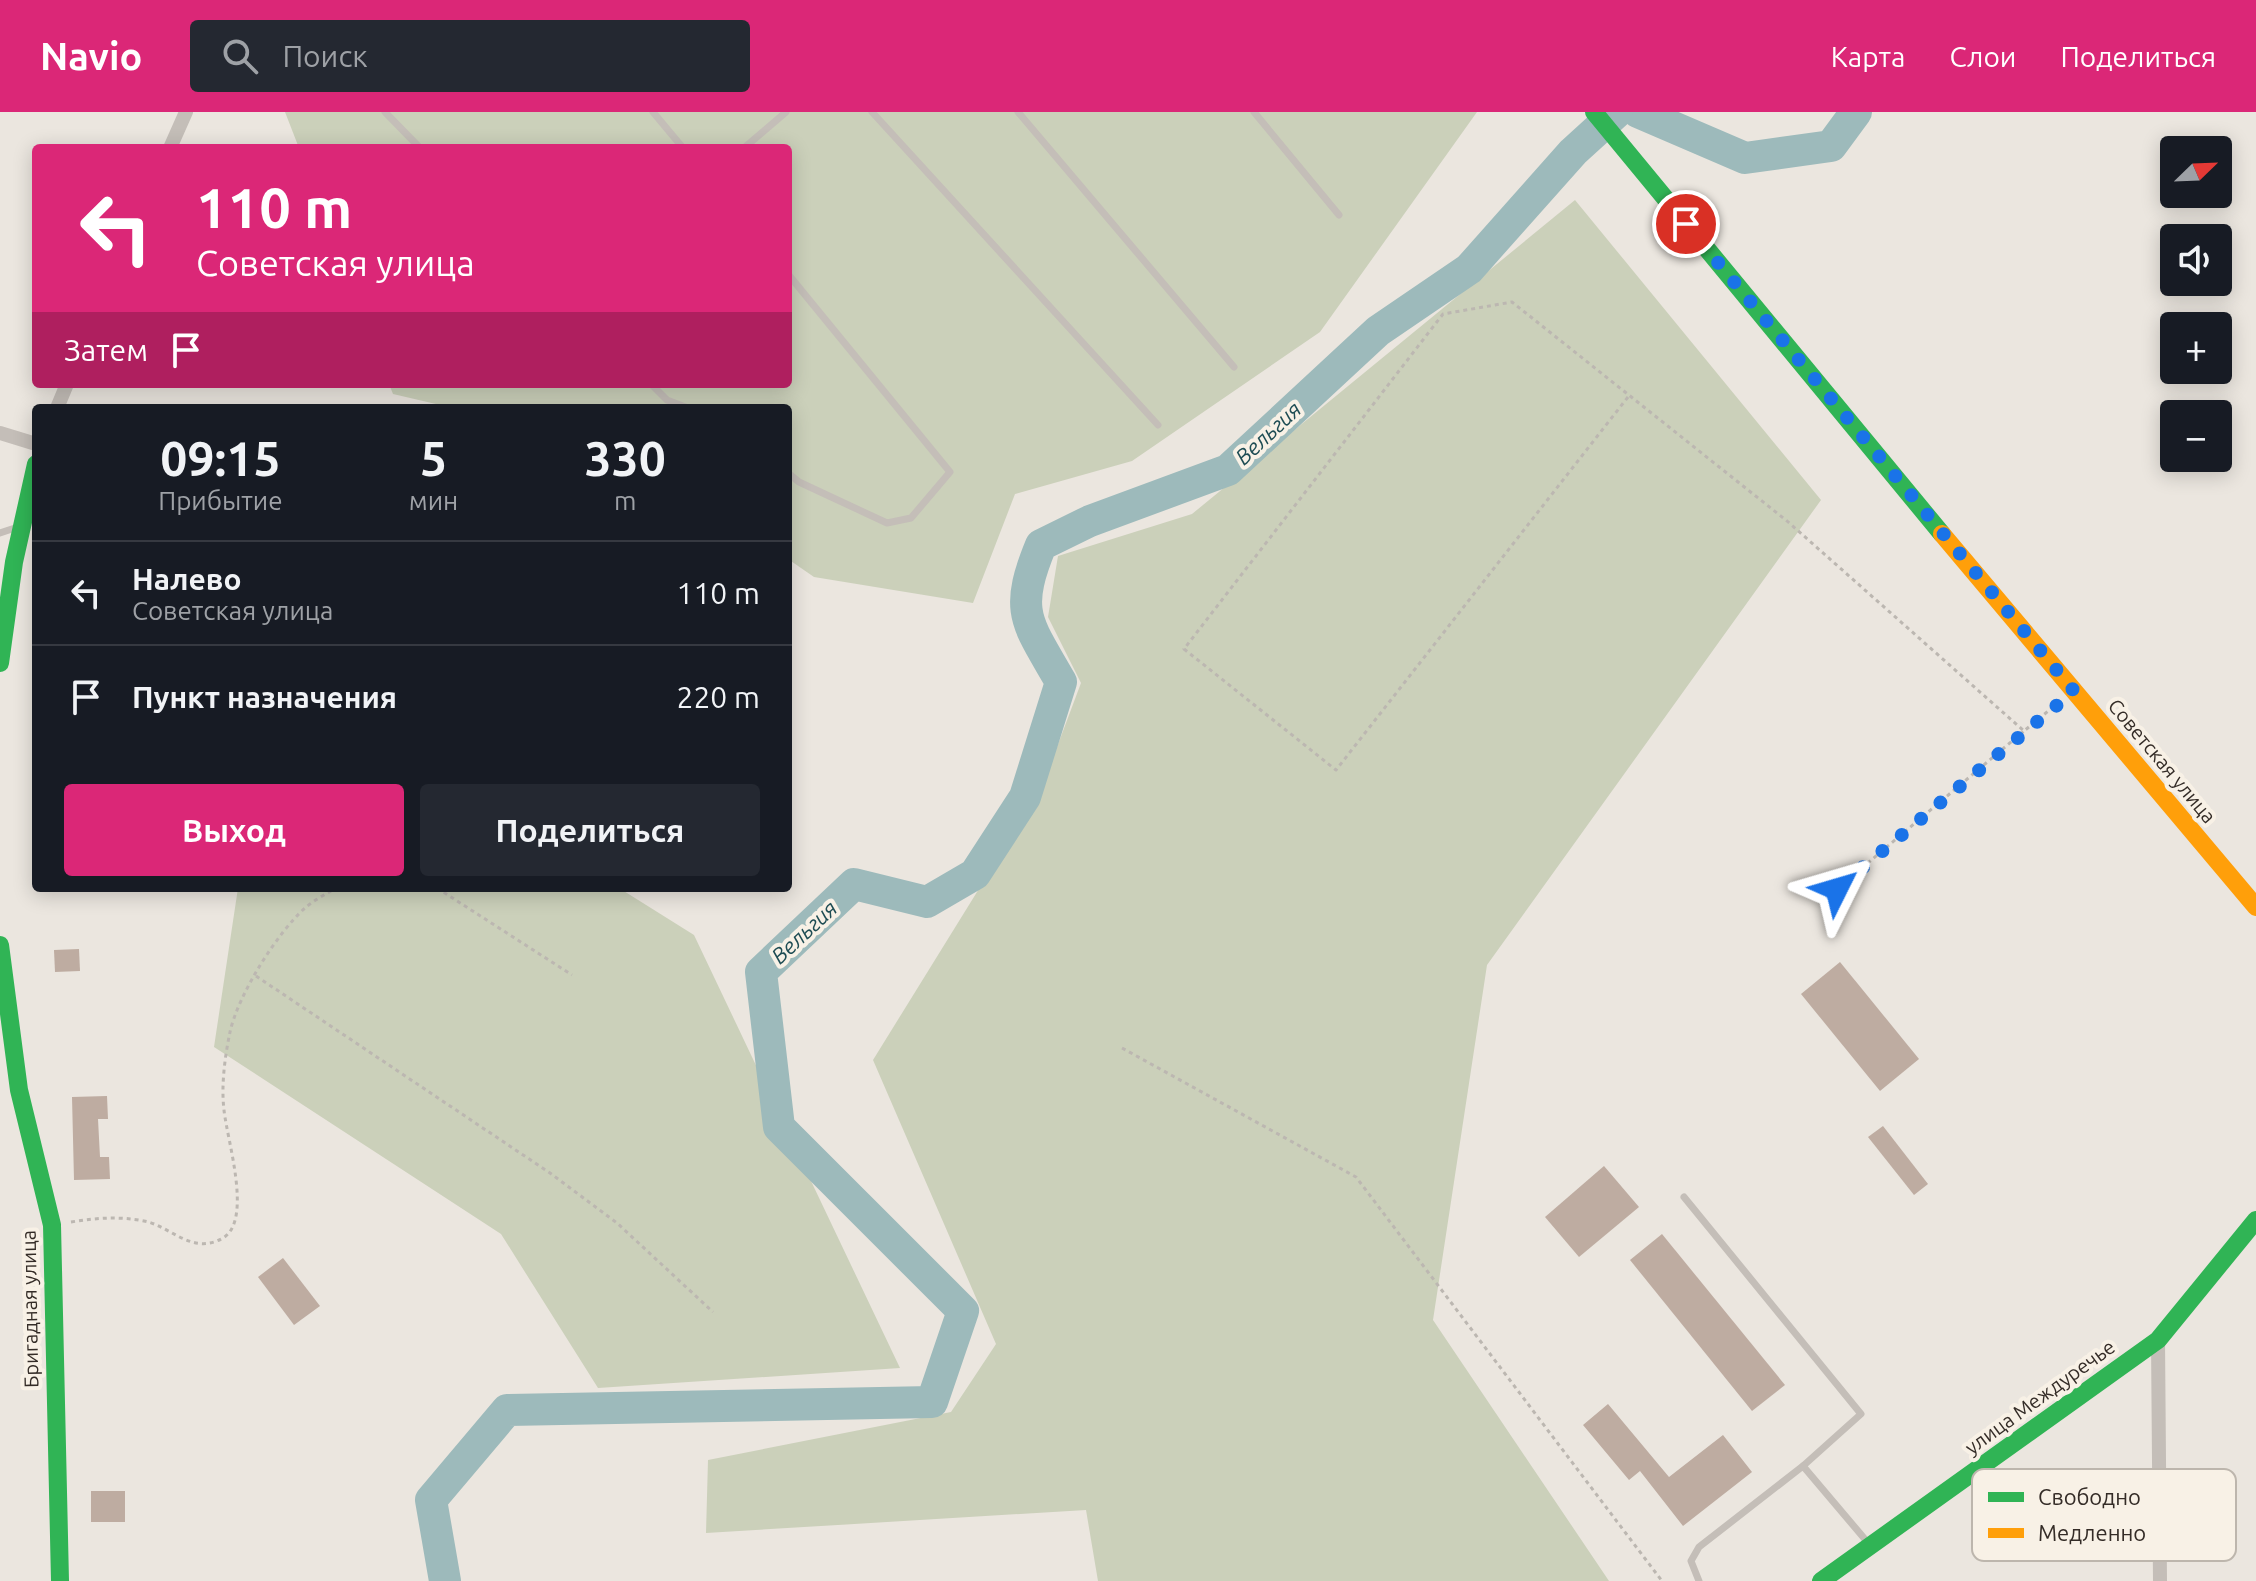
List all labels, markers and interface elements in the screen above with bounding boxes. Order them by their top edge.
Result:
search box [190,20,750,92]
icon: search [218,34,262,78]
text: Navio [40,35,142,77]
text: Поиск [282,39,368,73]
text: Карта [1831,41,1905,72]
text: Слои [1949,41,2016,72]
text: Поделиться [2060,41,2216,72]
north arrow [2160,136,2232,208]
map controls [2160,136,2232,472]
icon: left [64,176,168,280]
text: 110 m [196,176,352,239]
pin [1652,190,1720,258]
icon: arrive [1664,202,1708,246]
button: sound [2160,224,2232,296]
text: Советская улица [196,242,475,283]
button: + [2160,312,2232,384]
icon: arrive [164,328,208,372]
text: Затем [64,333,148,367]
water label: Вельгия [1230,396,1306,469]
button: − [2160,400,2232,472]
text: 09:15 [160,431,280,485]
text: 5 [420,431,447,485]
text: 330 [585,431,666,485]
text: Прибытие [158,486,283,515]
text: мин [409,486,458,515]
text: m [614,486,636,515]
text: Налево [132,562,242,596]
icon: left [64,571,108,615]
text: 110 m [676,576,760,610]
text: Советская улица [132,596,333,625]
icon: arrive [64,675,108,719]
text: Пункт назначения [132,680,397,714]
text: 220 m [676,680,760,714]
street label: Советская улица [2104,694,2221,827]
button: Выход [64,784,404,876]
button: Поделиться [420,784,760,876]
position arrow [1795,847,1879,931]
water label: Вельгия [766,895,842,968]
street label: Бригадная улица [17,1230,42,1388]
street label: улица Междуречье [1960,1335,2119,1459]
legend [1972,1469,2236,1561]
text: Свободно [2038,1484,2141,1509]
text: Медленно [2038,1520,2146,1545]

